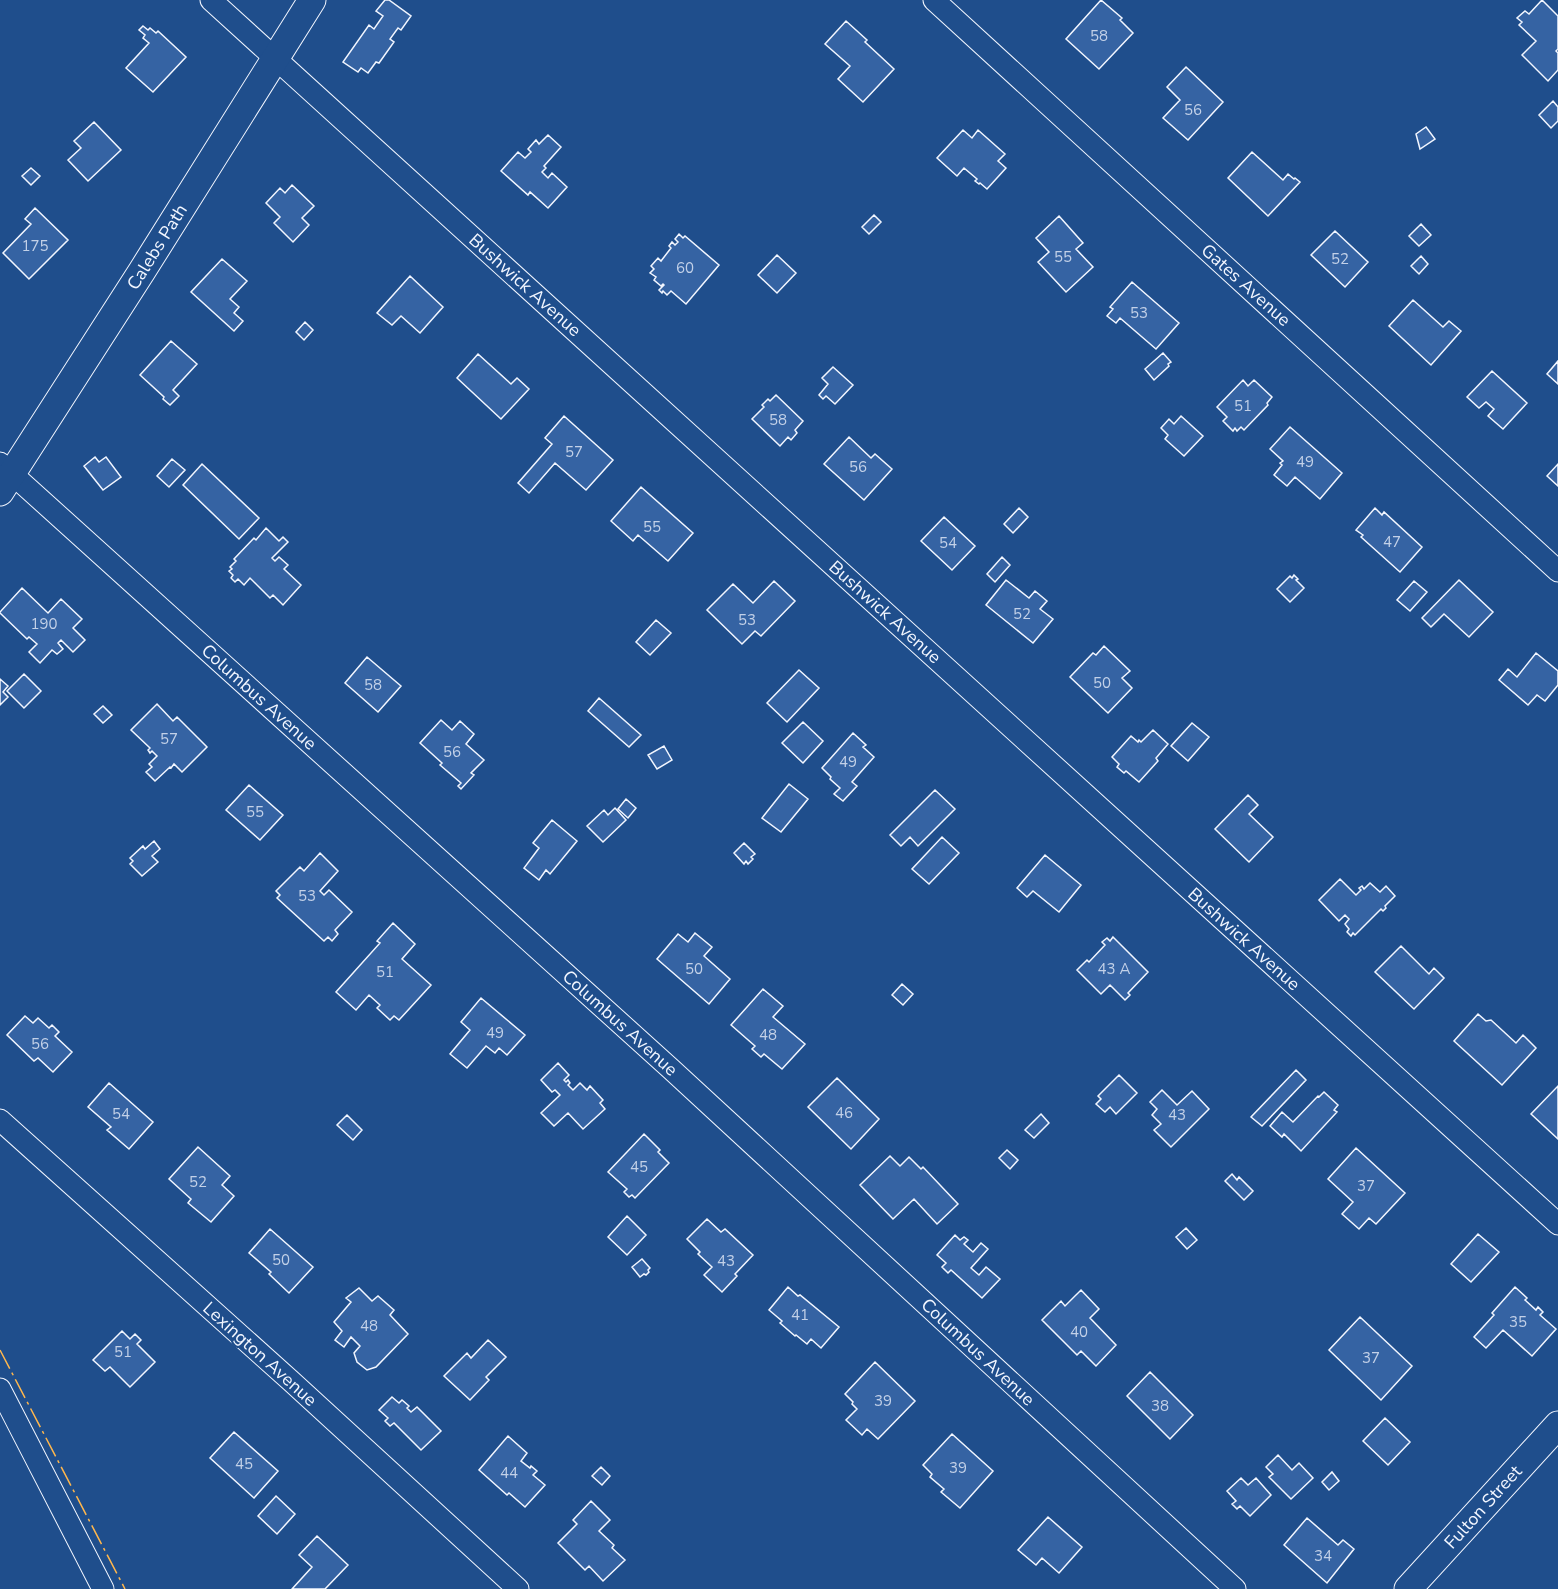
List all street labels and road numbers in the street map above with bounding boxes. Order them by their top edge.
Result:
street label: Calebs Path [121,200,193,294]
street label: Bushwick Avenue [464,228,586,342]
street label: Gates Avenue [1196,238,1296,332]
street label: Bushwick Avenue [824,555,946,669]
street label: Columbus Avenue [196,639,322,755]
street label: Bushwick Avenue [1183,882,1305,996]
street label: Columbus Avenue [557,965,683,1081]
street label: Columbus Avenue [916,1293,1040,1411]
street label: Lexington Avenue [198,1296,322,1412]
street label: Fulton Street [1439,1459,1528,1554]

